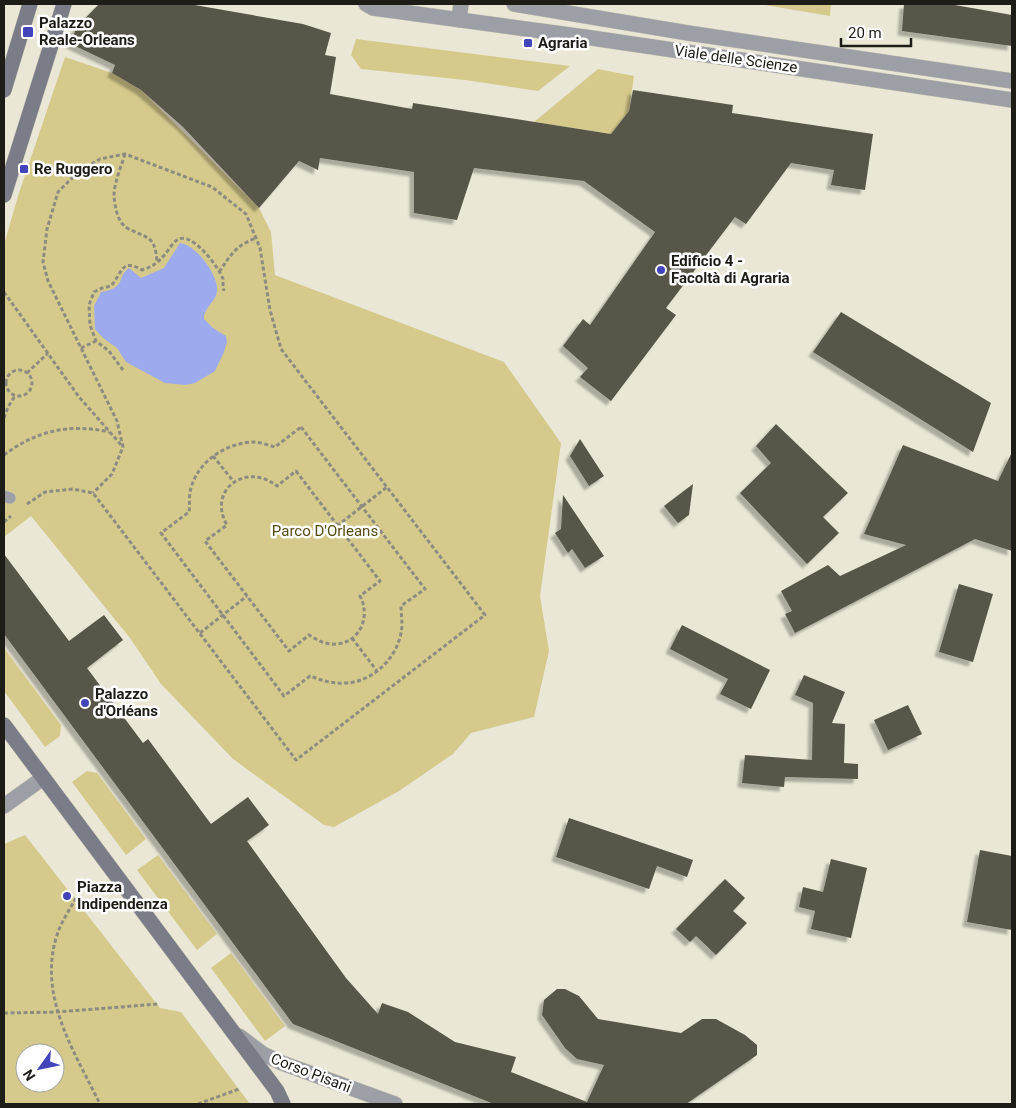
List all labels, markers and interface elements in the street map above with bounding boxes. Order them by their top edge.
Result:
place label: Palazzo Reale-Orleans [39,14,135,49]
scale bar [841,15,911,47]
text: 20 m [848,24,882,42]
marker: Palazzo Reale-Orleans [21,25,35,39]
place label: Agraria [538,34,587,52]
marker: Agraria [522,37,534,49]
street label: Viale delle Scienze [673,41,799,77]
place label: Re Ruggero [34,160,112,178]
marker: Re Ruggero [18,163,30,175]
place label: Edificio 4 - Facoltà di Agraria [671,252,790,287]
marker: Edificio 4 - Facoltà di Agraria [655,264,667,276]
park label: Parco D'Orleans [272,522,378,540]
place label: Palazzo d'Orléans [95,685,158,720]
marker: Palazzo d'Orléans [79,697,91,709]
place label: Piazza Indipendenza [77,878,168,913]
marker: Piazza Indipendenza [61,890,73,902]
north arrow [15,1043,65,1093]
street label: Corso Pisani [268,1049,354,1097]
text: N [20,1067,39,1084]

